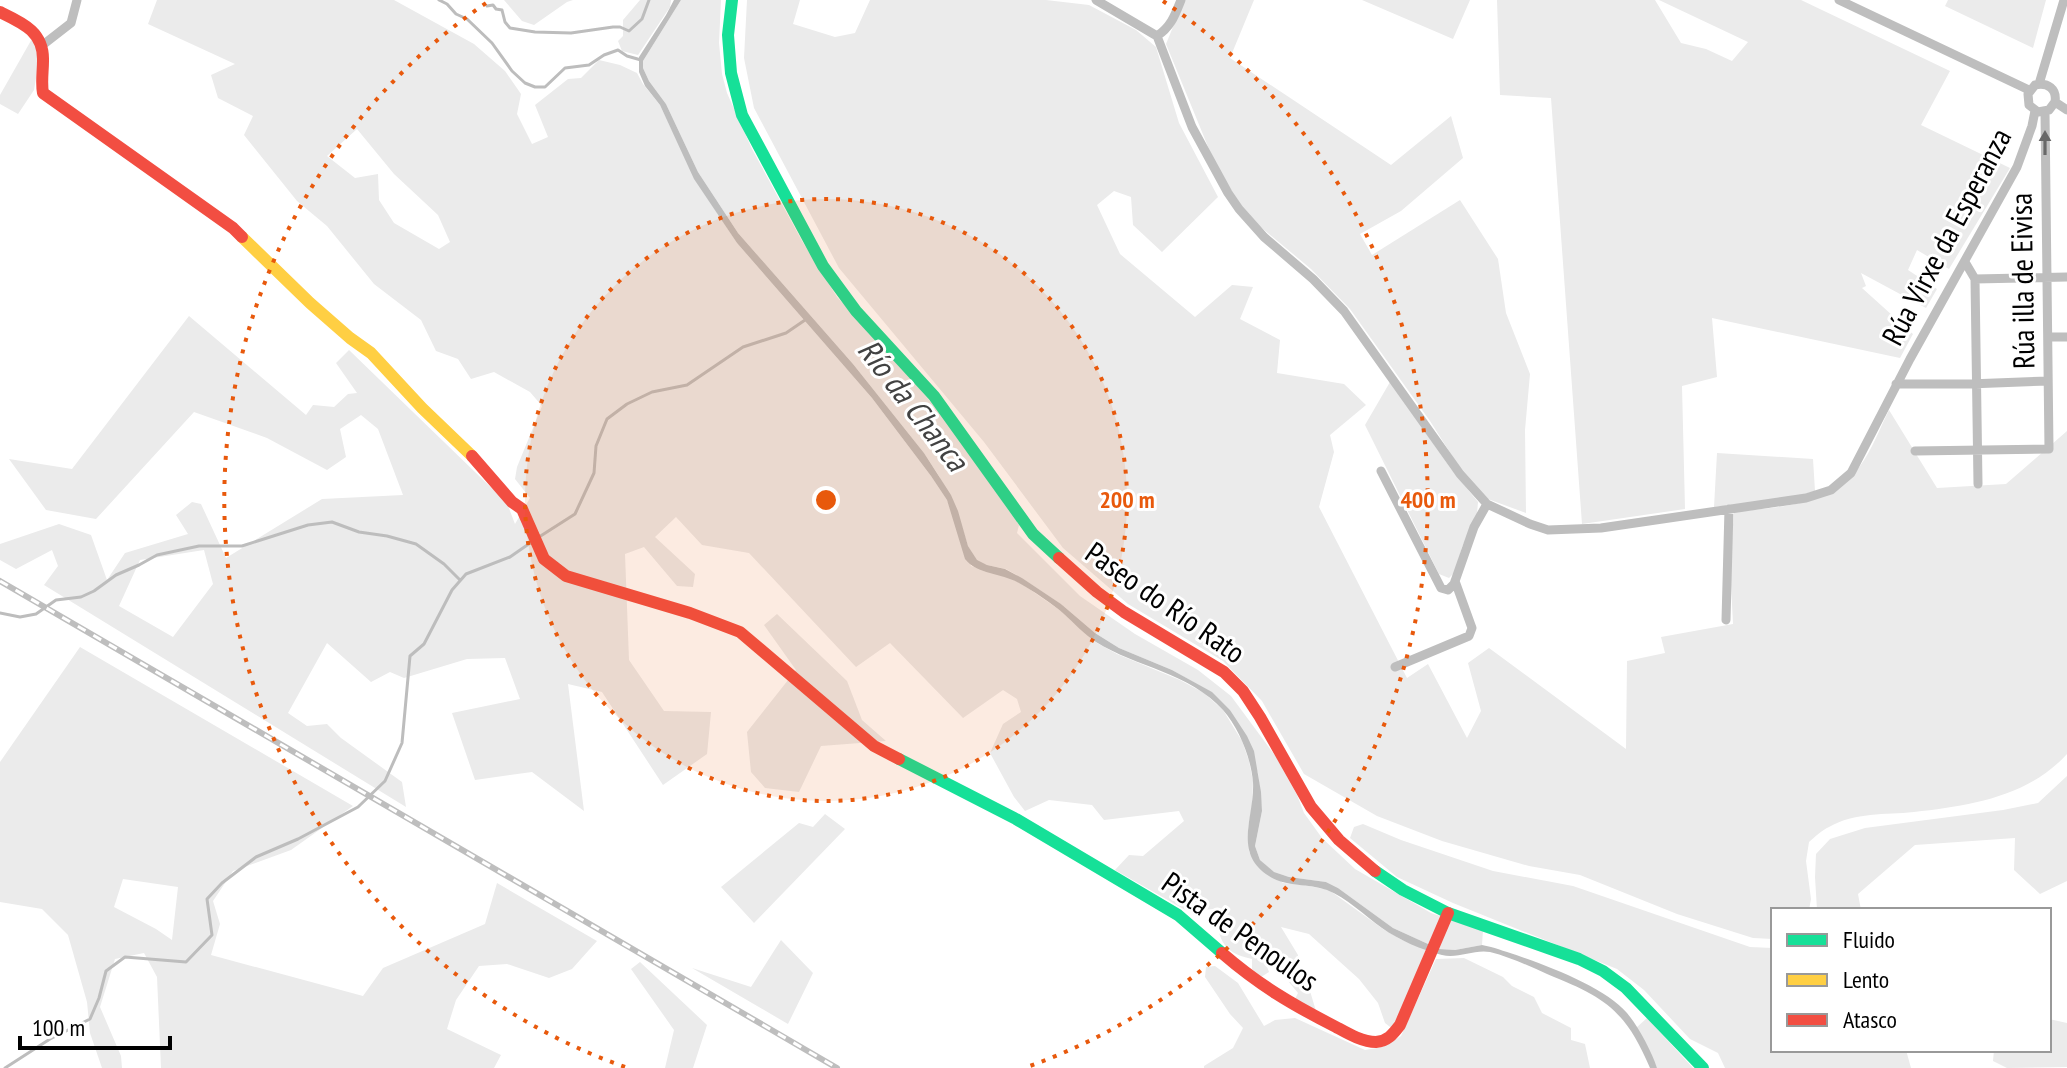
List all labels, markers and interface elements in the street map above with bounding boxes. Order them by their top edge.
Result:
street label: Rúa Virxe da Esperanza [1872,121,2019,352]
one-way arrow [2039,130,2051,155]
street label: Rúa illa de Eivisa [2000,193,2043,369]
water label: Río da Chanca [849,330,980,481]
text: 200 m [1099,484,1155,515]
text: 400 m [1400,484,1456,515]
centre of rings [812,486,840,514]
street label: Paseo do Río Rato [1078,532,1253,671]
street label: Pista de Penoulos [1155,862,1327,999]
legend [1771,908,2051,1052]
text: Fluido [1843,924,1895,955]
text: Lento [1843,964,1889,995]
scale bar [20,1000,170,1050]
text: Atasco [1843,1004,1897,1035]
text: 100 m [32,1012,85,1043]

